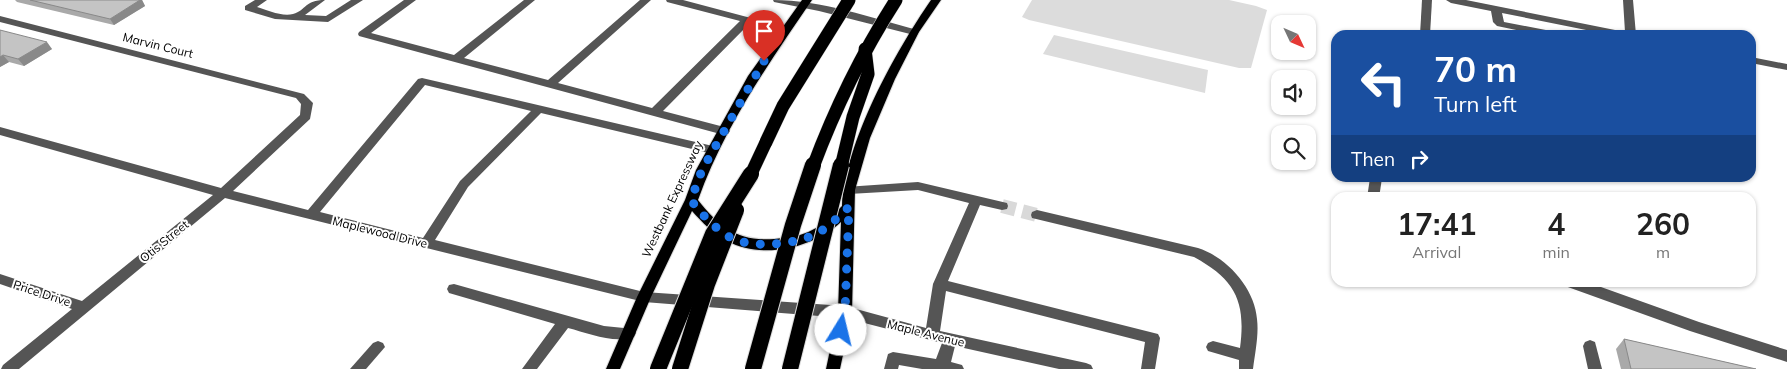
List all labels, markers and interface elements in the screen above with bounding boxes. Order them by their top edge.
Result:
pin [743,10,785,61]
north arrow [1271,15,1316,60]
map controls [1271,15,1316,170]
icon: arrive [750,17,778,45]
street label: Marvin Court [121,29,195,61]
text: 70 m [1434,47,1517,91]
icon: left [1351,50,1416,115]
button: sound [1271,70,1316,115]
text: Turn left [1434,90,1517,118]
button: search [1271,125,1316,170]
street label: Westbank Expressway [638,138,706,260]
icon: right [1405,145,1433,173]
text: Then [1351,147,1395,171]
text: 17:41 [1397,205,1477,243]
text: 4 [1547,205,1565,243]
text: 260 [1636,205,1690,243]
street label: Maplewood Drive [331,213,429,251]
street label: Otis Street [137,217,191,265]
text: Arrival [1412,242,1461,262]
text: min [1543,242,1570,262]
text: m [1656,242,1670,262]
street label: Price Drive [11,277,73,309]
position arrow [814,303,866,355]
street label: Maple Avenue [886,316,966,350]

